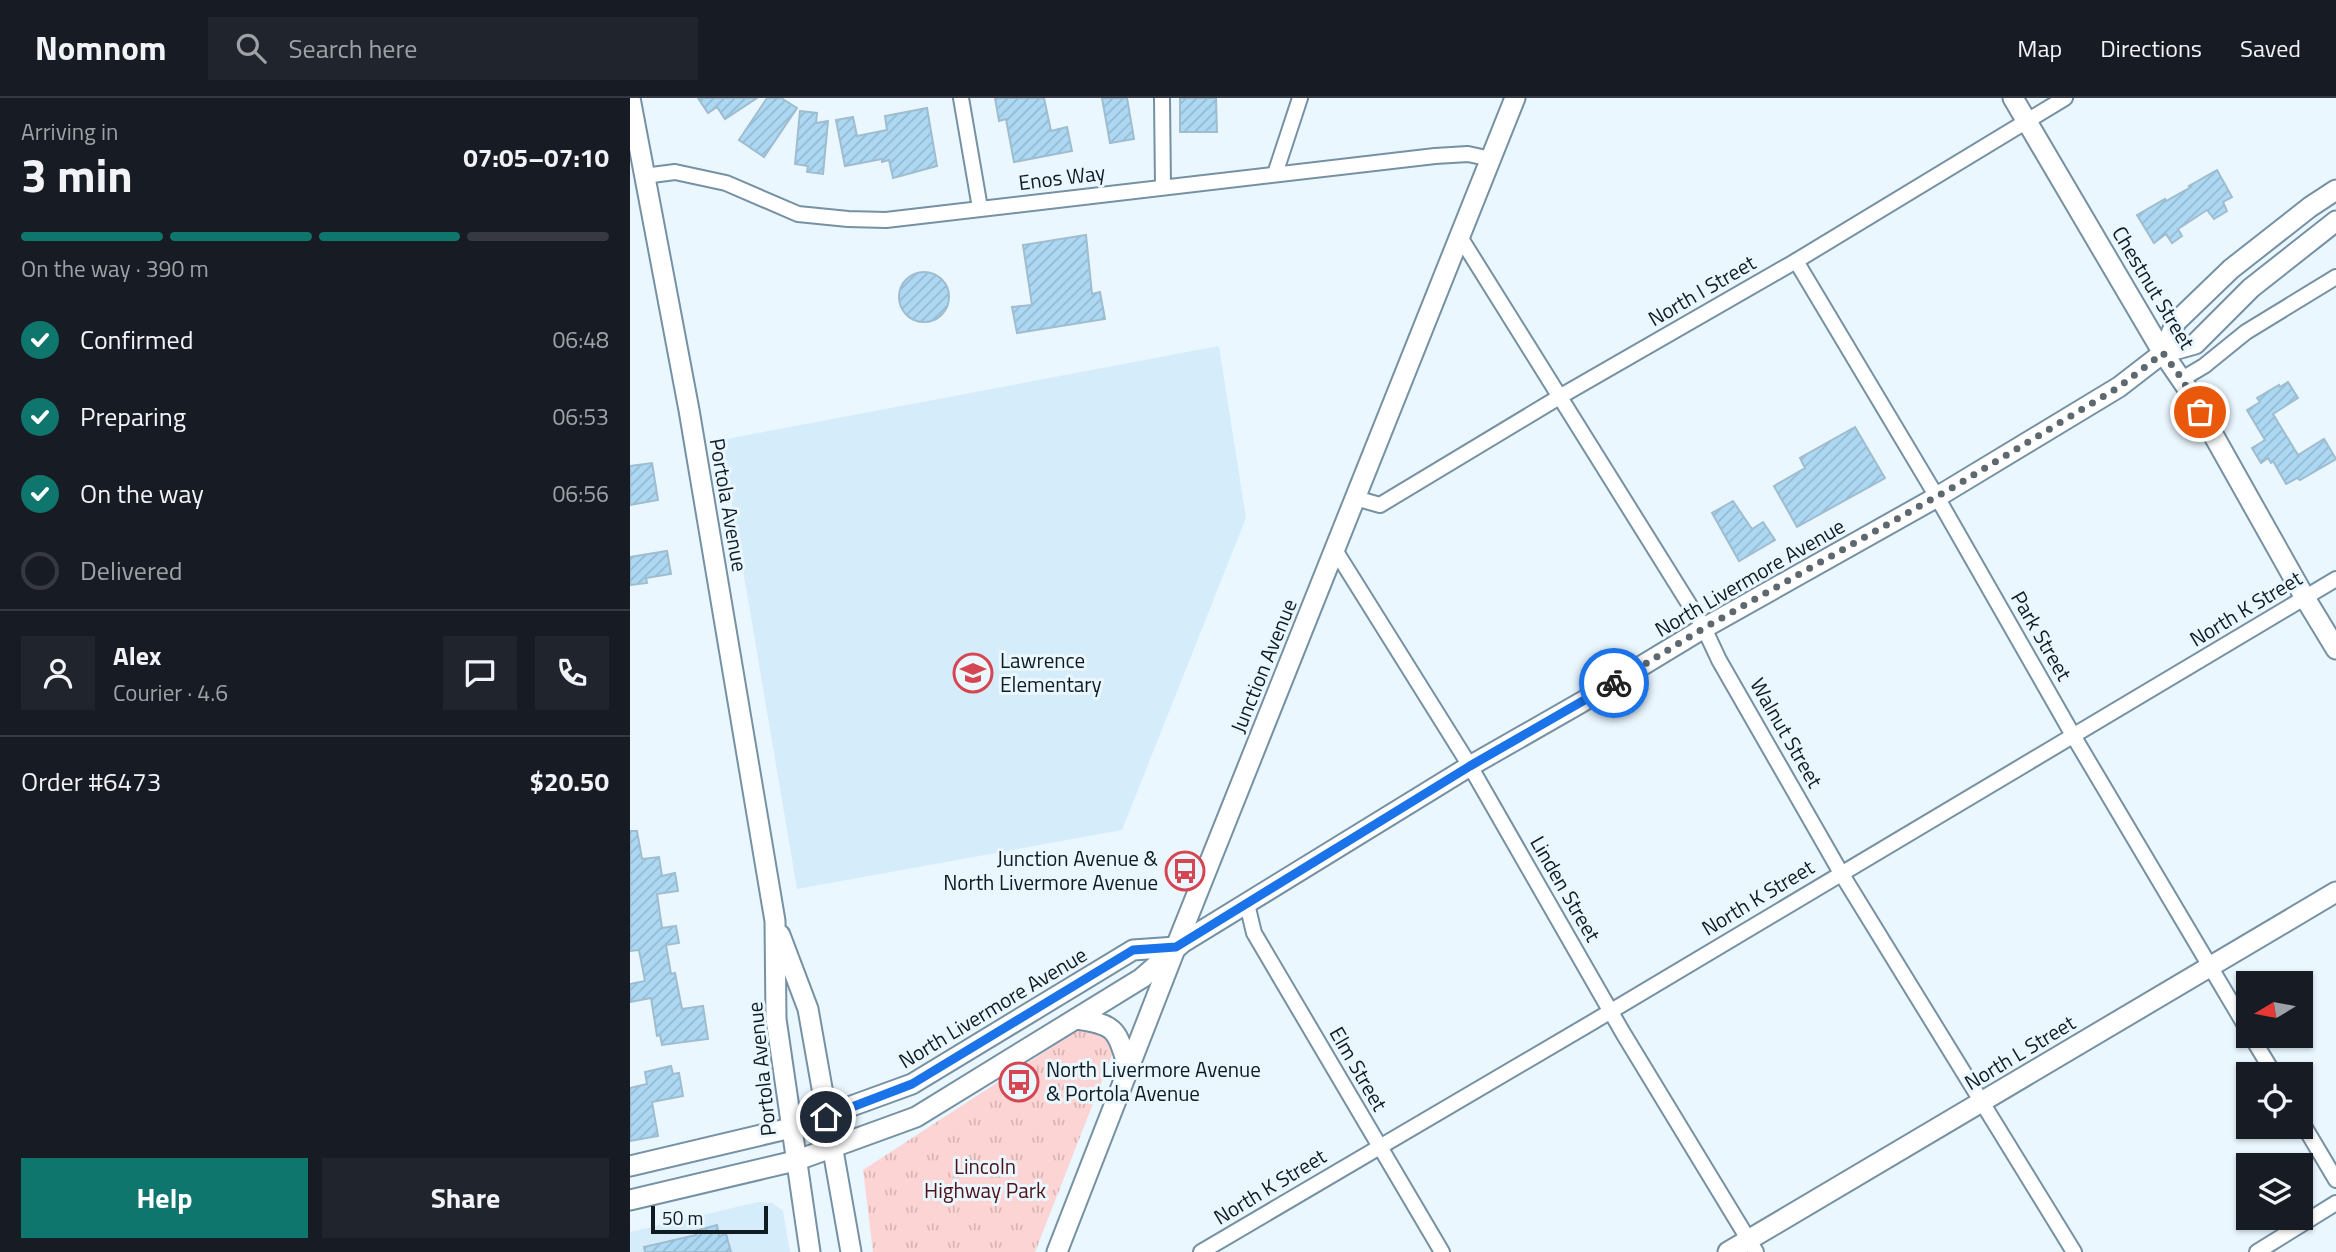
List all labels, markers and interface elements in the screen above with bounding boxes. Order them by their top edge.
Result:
search box [208,17,698,80]
text: Nomnom [35,23,166,73]
icon: search [232,29,270,67]
text: Search here [288,29,417,68]
text: Map [2017,30,2062,66]
text: Directions [2100,30,2202,66]
text: Saved [2240,30,2301,66]
text: Arriving in [21,114,118,149]
text: 07:05–07:10 [463,138,609,177]
text: 3 min [21,140,133,210]
street label: Enos Way [1017,156,1107,198]
street label: Chestnut Street [2104,220,2204,356]
street label: North I Street [1642,246,1762,334]
text: On the way · 390 m [21,251,209,286]
text: Confirmed [80,320,194,359]
icon: check [21,321,59,359]
text: 06:48 [552,322,609,357]
pin [2170,382,2230,442]
icon: bag [2181,393,2219,431]
text: Preparing [80,397,186,436]
icon: check [21,398,59,436]
text: 06:53 [552,399,609,434]
street label: Portola Avenue [702,436,756,574]
text: On the way [80,474,204,513]
icon: check [21,475,59,513]
text: 06:56 [552,476,609,511]
street label: North Livermore Avenue [1648,510,1851,645]
text: Delivered [80,551,183,590]
street label: North K Street [2183,562,2308,654]
street label: Park Street [2003,585,2081,687]
street label: Junction Avenue [1222,594,1305,738]
button: person [21,636,95,710]
text: Alex [113,636,161,675]
button: chat [443,636,517,710]
button: phone [535,636,609,710]
place label: Lawrence Elementary [1000,644,1102,700]
courier [1579,648,1649,718]
school or university icon: Lawrence Elementary [952,652,994,694]
icon: bike [1595,664,1633,702]
street label: Walnut Street [1742,672,1832,794]
text: Courier · 4.6 [113,675,228,710]
text: Order #6473 [21,762,161,801]
text: $20.50 [530,762,609,801]
street label: Linden Street [1523,830,1609,948]
place label: Junction Avenue & North Livermore Avenue [943,842,1159,898]
bus stop icon: Junction Avenue & North Livermore Avenue [1164,850,1206,892]
street label: North K Street [1695,851,1820,943]
street label: North Livermore Avenue [892,938,1093,1076]
north arrow [2236,971,2314,1048]
map controls [2236,971,2313,1230]
street label: Portola Avenue [738,1000,784,1138]
street label: North L Street [1958,1006,2082,1098]
street label: Elm Street [1322,1020,1396,1117]
place label: North Livermore Avenue & Portola Avenue [1046,1053,1261,1109]
bus stop icon: North Livermore Avenue & Portola Avenue [998,1061,1040,1103]
button: locate [2236,1062,2313,1139]
pin [796,1087,856,1147]
icon: home [807,1098,845,1136]
street label: North K Street [1207,1140,1332,1232]
park label: Lincoln Highway Park [924,1150,1046,1206]
button: layers [2236,1153,2313,1230]
button: Help [21,1158,308,1238]
button: Share [322,1158,609,1238]
scale bar [651,1203,768,1235]
text: 50 m [662,1203,703,1232]

